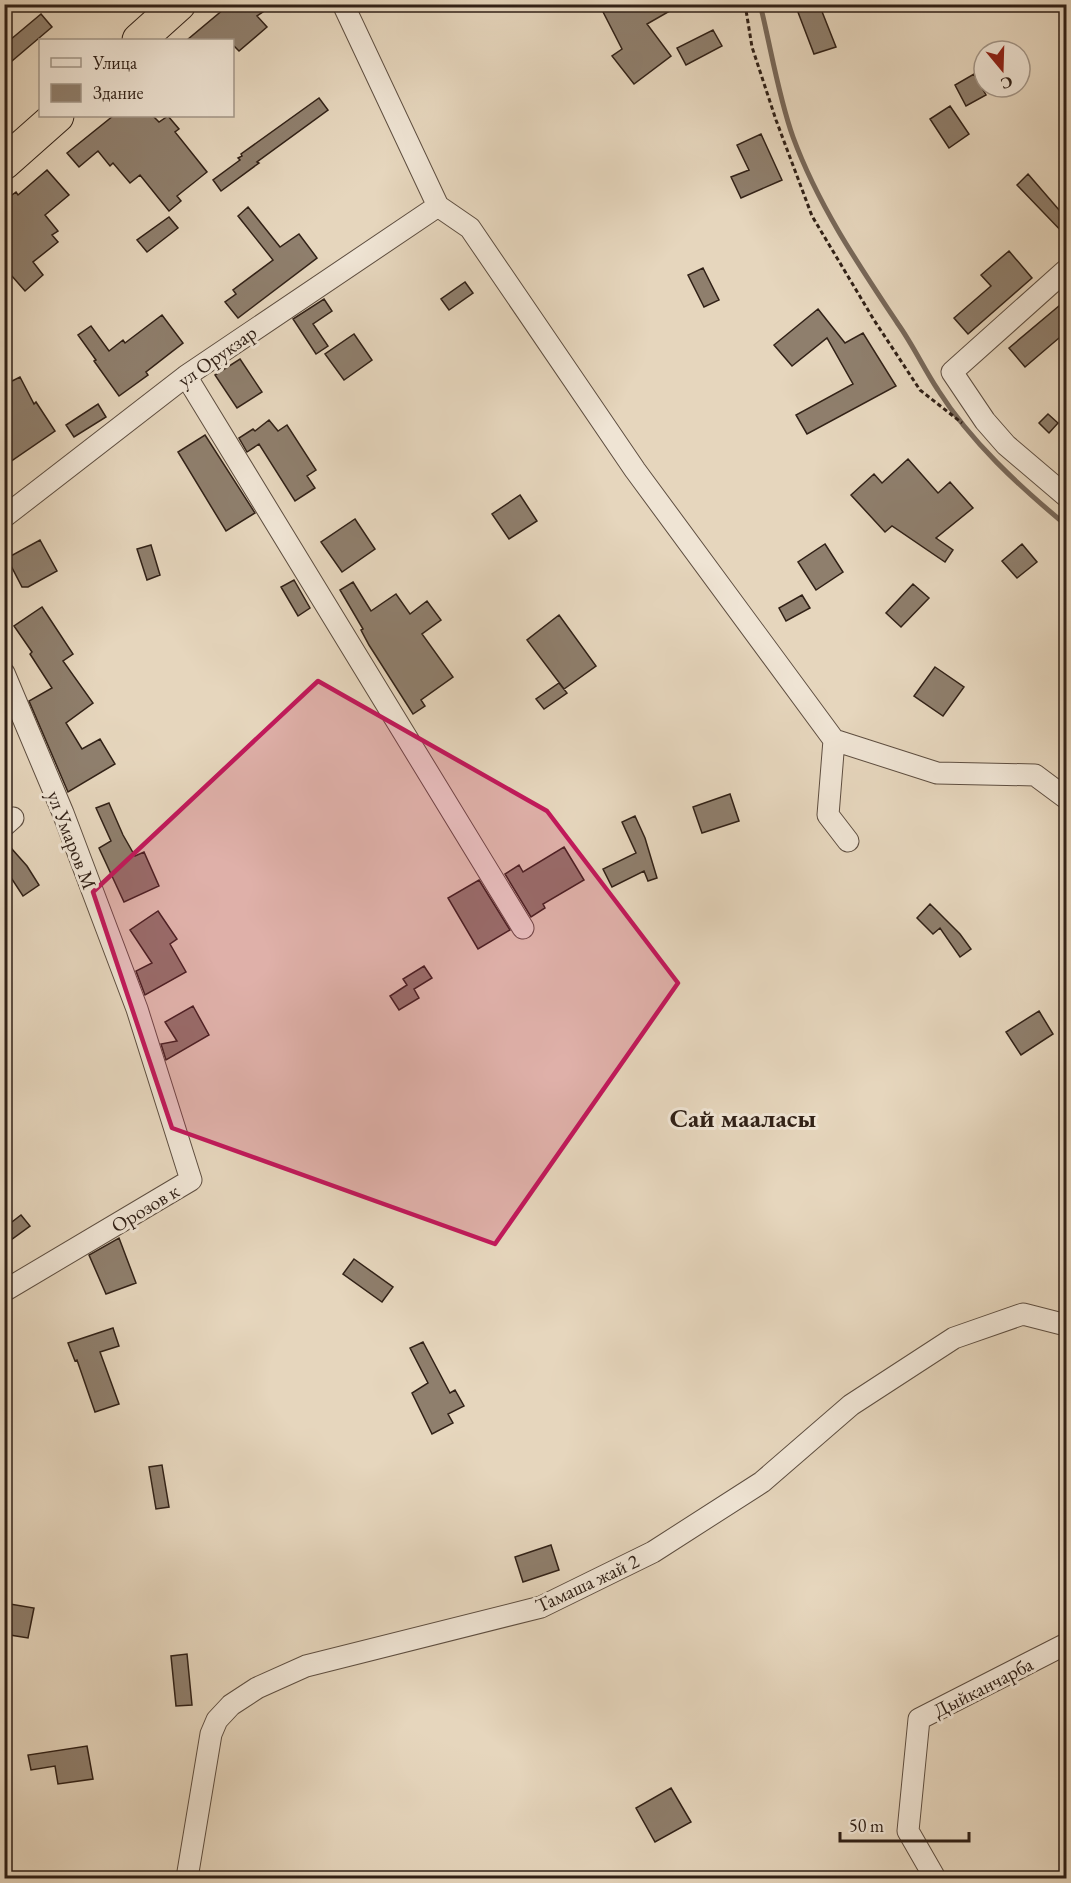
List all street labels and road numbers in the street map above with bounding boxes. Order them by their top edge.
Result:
street label: ул Орукзар [172,319,262,393]
street label: ул Умаров М [41,787,103,893]
street label: Орозов к [106,1177,184,1238]
street label: Тамаша жай 2 [531,1548,643,1618]
street label: Дыйканчарба [929,1651,1037,1723]

